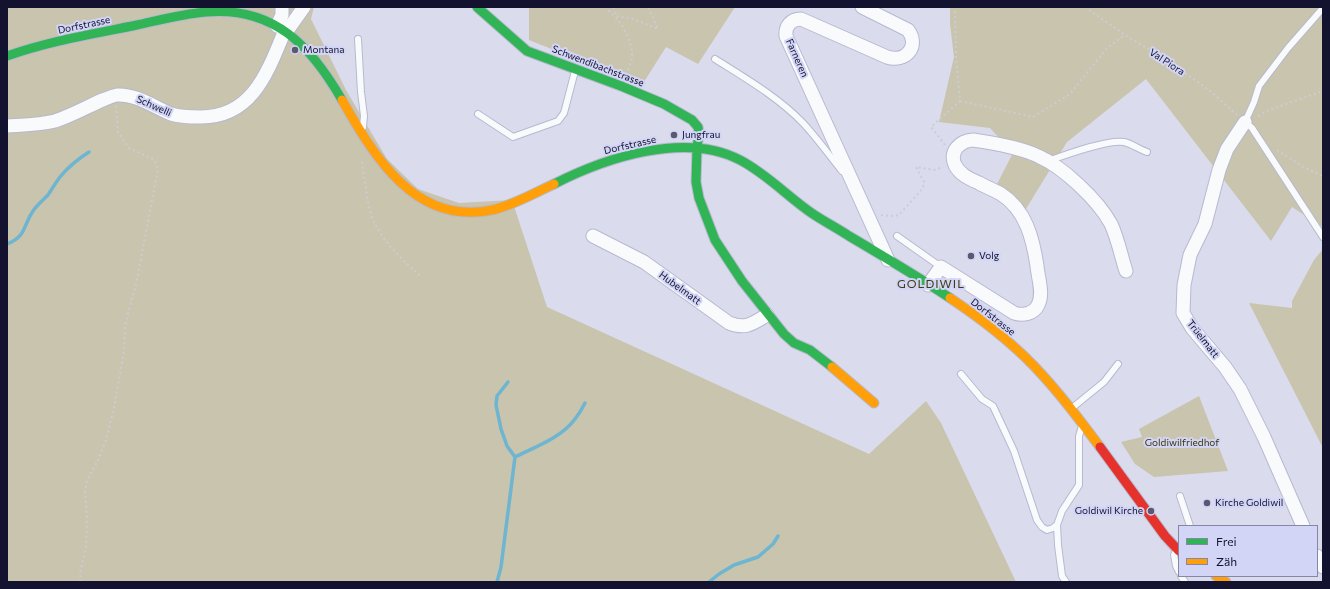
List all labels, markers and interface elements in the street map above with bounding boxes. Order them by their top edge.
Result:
street label: Dorfstrasse [57,14,111,36]
street label: Farneren [783,37,811,79]
street label: Schwendibachstrasse [550,43,646,89]
place label: Montana [303,44,345,56]
marker: Montana [290,45,300,55]
street label: Val Piora [1147,46,1187,78]
street label: Schwelli [135,93,173,119]
place label: Jungfrau [682,129,720,141]
marker: Jungfrau [669,130,679,140]
street label: Dorfstrasse [603,133,657,157]
place label: Volg [979,250,999,262]
marker: Volg [966,251,976,261]
street label: Hubelmatt [657,269,703,307]
district label: GOLDIWIL [897,277,965,291]
street label: Dorfstrasse [968,296,1018,338]
street label: Trüelmatt [1184,318,1222,360]
park label: Goldiwilfriedhof [1145,437,1219,449]
place label: Kirche Goldiwil [1215,497,1283,509]
marker: Kirche Goldiwil [1202,498,1212,508]
place label: Goldiwil Kirche [1075,505,1143,517]
marker: Goldiwil Kirche [1146,506,1156,516]
legend [1178,525,1318,577]
text: Frei [1216,534,1237,548]
text: Zäh [1216,554,1237,568]

